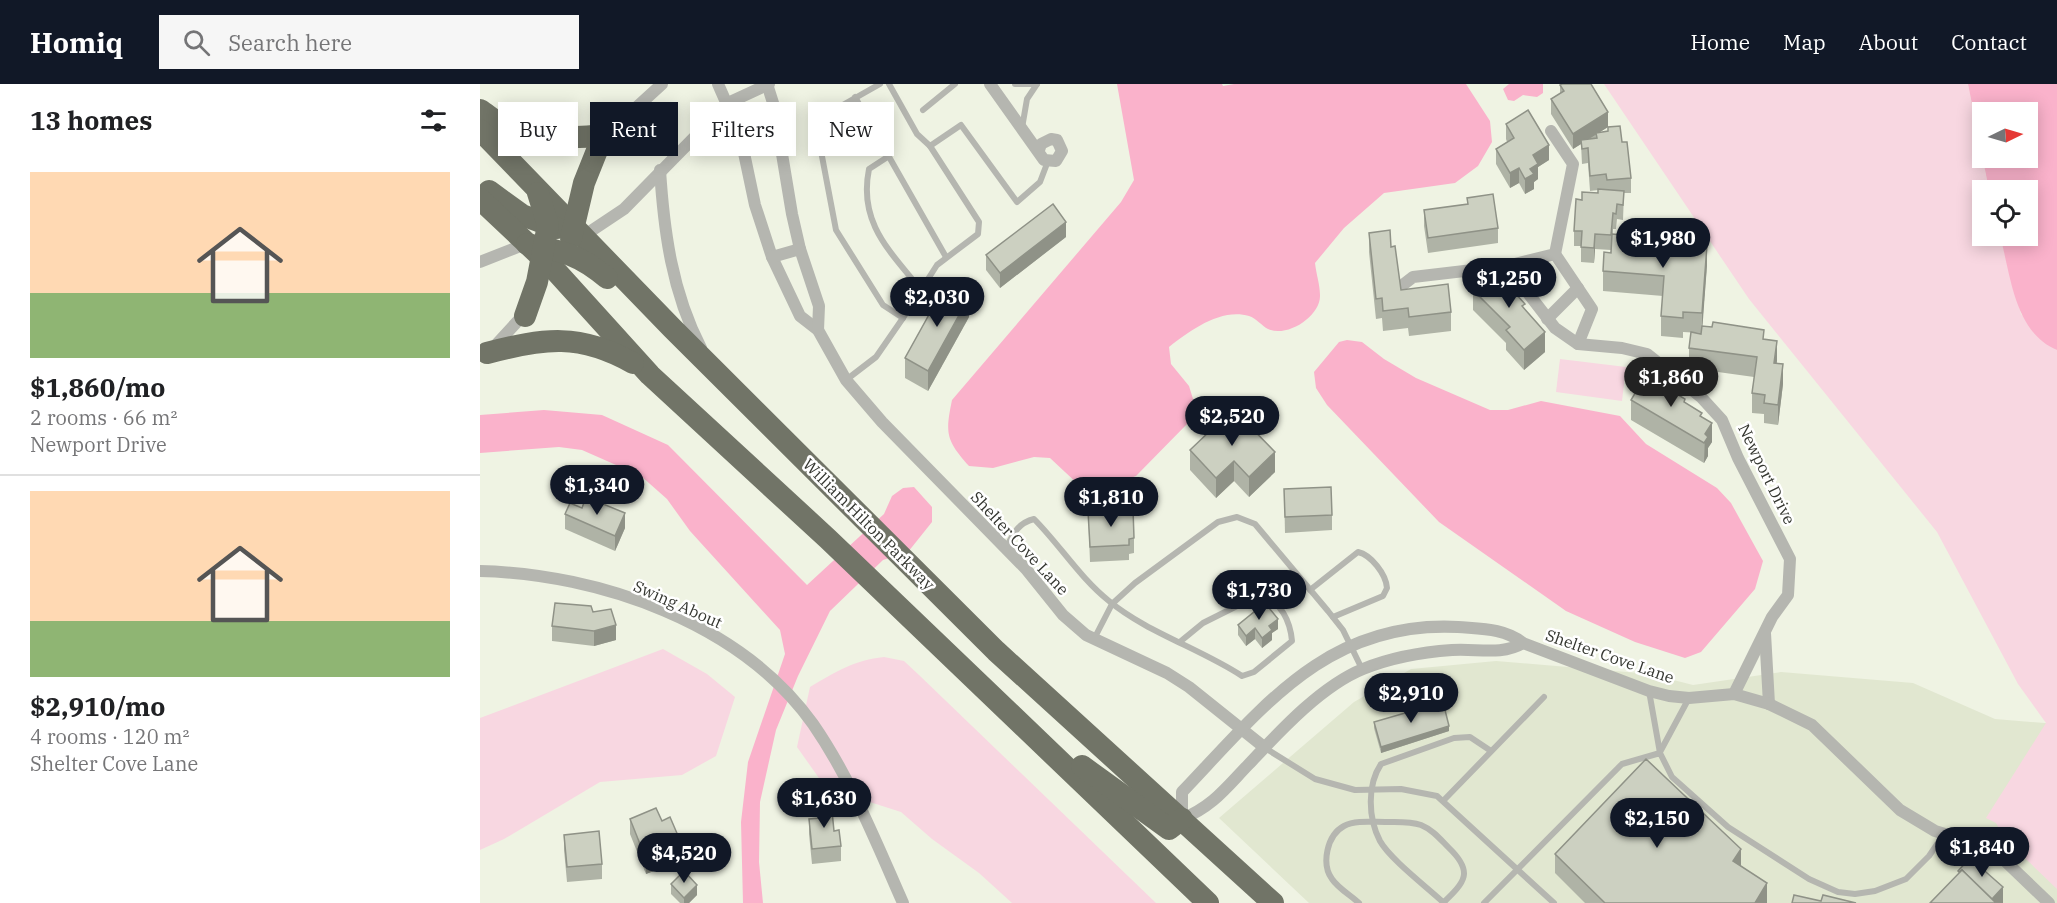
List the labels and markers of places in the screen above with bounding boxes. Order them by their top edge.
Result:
pin: $1,980 [1614,218,1712,269]
pin: $1,250 [1460,258,1558,309]
pin: $2,030 [888,277,986,328]
pin: $1,860 [1622,357,1720,408]
pin: $2,520 [1183,396,1281,447]
pin: $1,340 [548,465,646,516]
pin: $1,810 [1062,477,1160,528]
pin: $1,730 [1210,570,1308,621]
pin: $2,910 [1362,673,1460,724]
pin: $1,630 [775,778,873,829]
pin: $2,150 [1608,798,1706,849]
pin: $1,840 [1933,827,2031,878]
pin: $4,520 [635,833,733,884]

